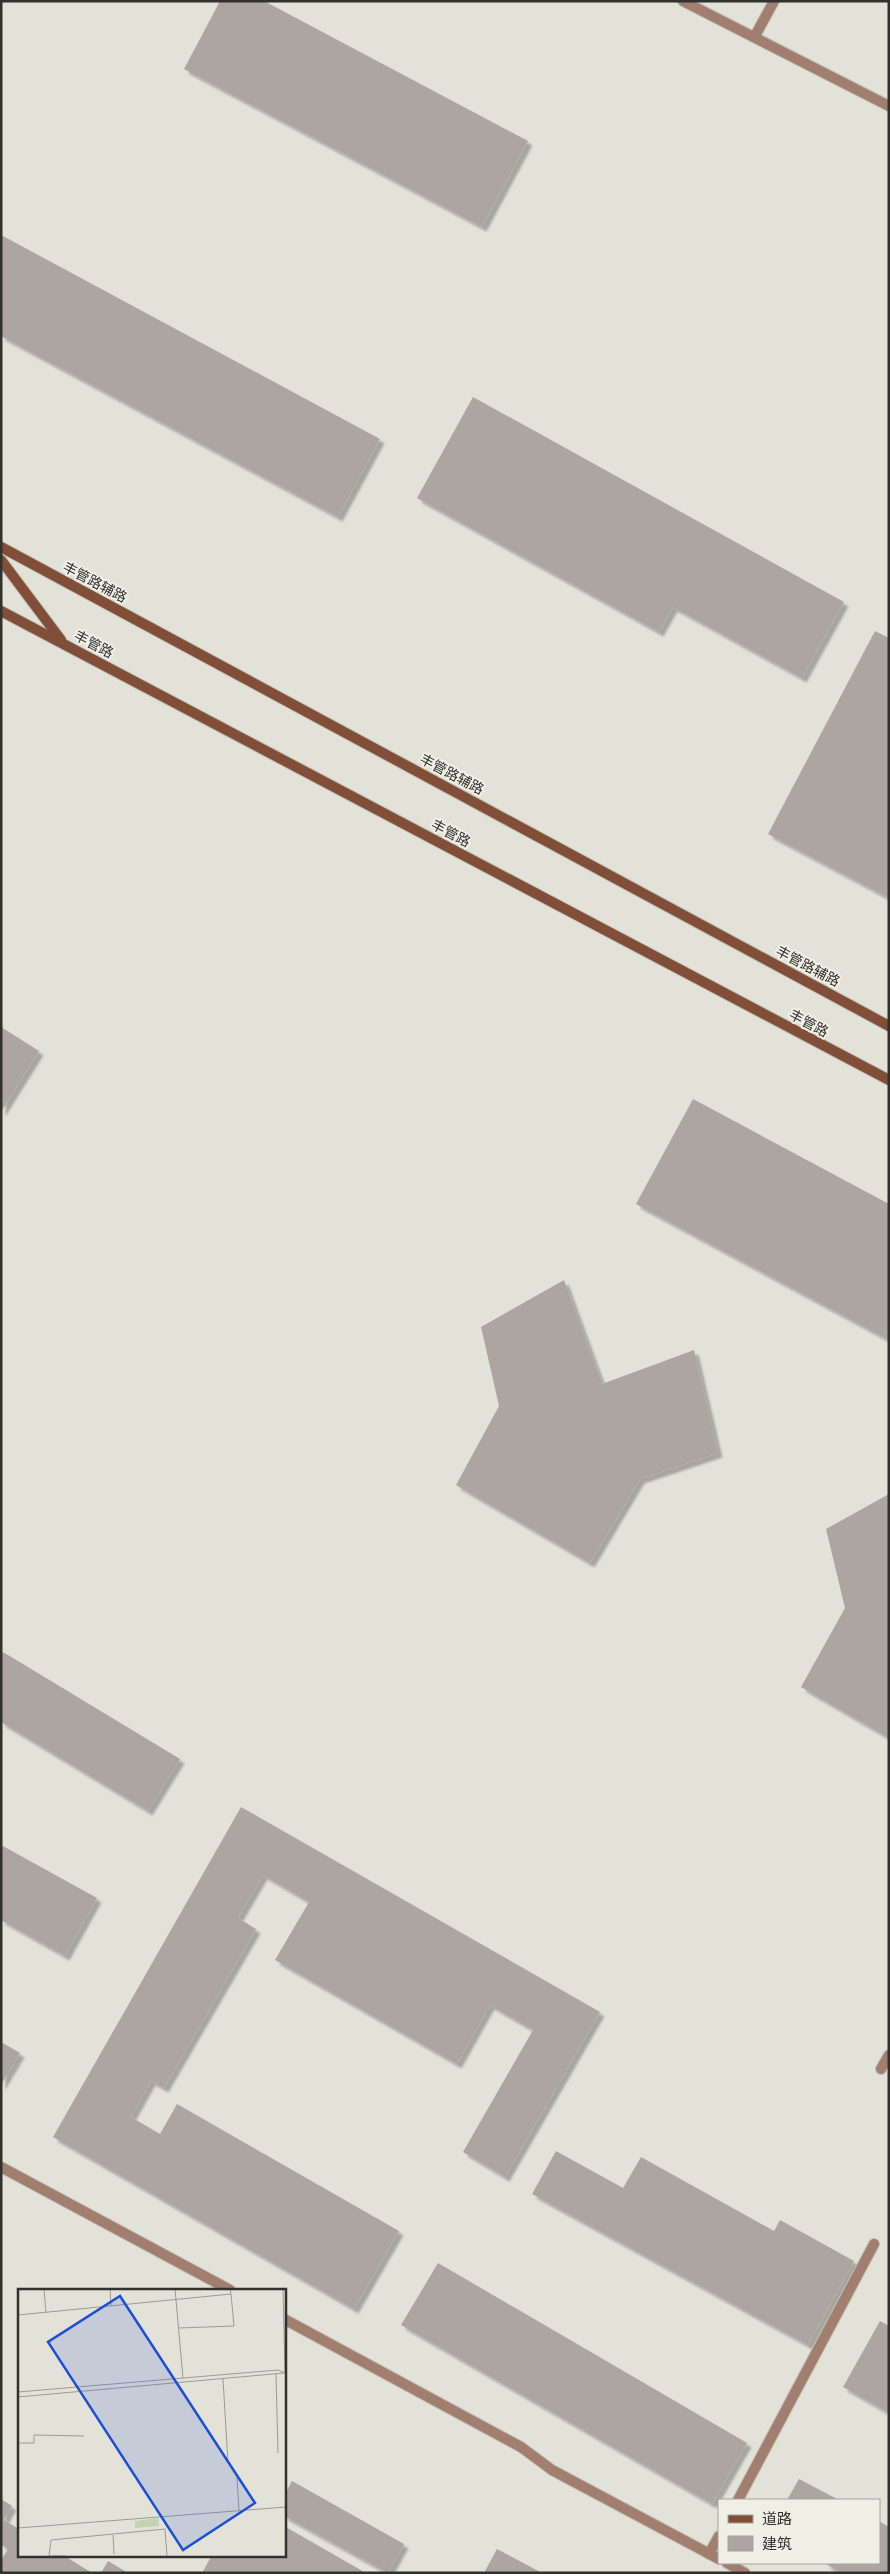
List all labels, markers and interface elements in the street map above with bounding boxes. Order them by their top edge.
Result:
street label: 丰管路辅路 [60,557,131,606]
street label: 丰管路 [71,625,117,662]
street label: 丰管路辅路 [417,749,488,798]
street label: 丰管路 [428,814,474,851]
street label: 丰管路辅路 [773,941,844,990]
street label: 丰管路 [786,1004,832,1041]
inset map [18,2289,285,2556]
legend [718,2499,880,2564]
text: 道路 [762,2508,792,2529]
text: 建筑 [762,2533,792,2554]

